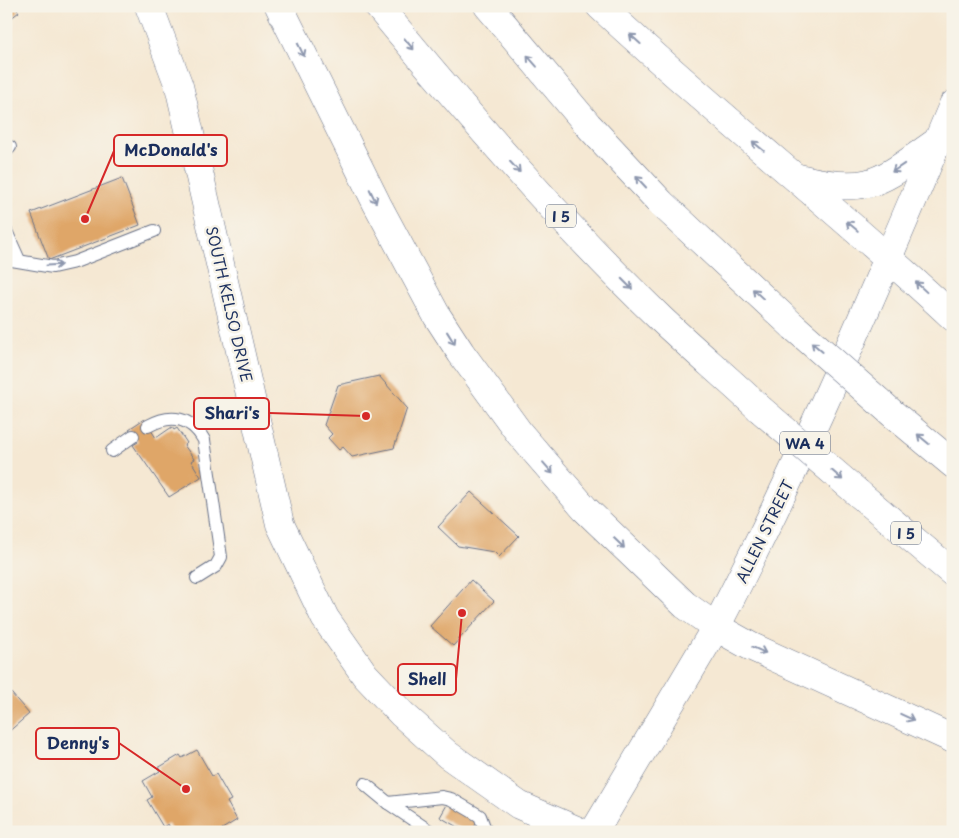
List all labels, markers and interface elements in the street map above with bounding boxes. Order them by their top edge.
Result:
one-way arrow [629,33,642,45]
one-way arrow [403,37,414,50]
one-way arrow [296,42,306,57]
one-way arrow [527,54,538,67]
callout: McDonald's [114,135,227,166]
text: McDonald's [124,137,218,161]
one-way arrow [752,141,765,152]
one-way arrow [509,160,521,173]
one-way arrow [891,164,905,174]
one-way arrow [635,175,647,188]
one-way arrow [368,188,378,203]
road number: I 5 [546,205,576,228]
one-way arrow [845,220,858,231]
street label: SOUTH KELSO DRIVE [201,224,259,384]
one-way arrow [46,261,62,270]
one-way arrow [621,278,633,291]
one-way arrow [914,281,927,293]
one-way arrow [752,288,765,300]
one-way arrow [446,330,456,344]
one-way arrow [810,341,823,353]
callout: Shari's [194,398,269,429]
text: Shari's [204,400,260,424]
road number: WA 4 [780,432,830,454]
one-way arrow [916,433,929,444]
one-way arrow [542,462,554,475]
one-way arrow [830,469,843,480]
street label: ALLEN STREET [729,475,799,586]
road number: I 5 [891,522,921,544]
one-way arrow [613,537,626,549]
one-way arrow [751,646,766,656]
callout: Shell [398,664,456,695]
text: Shell [408,666,446,690]
one-way arrow [899,713,914,722]
callout: Denny's [36,728,119,759]
text: Denny's [47,730,110,754]

